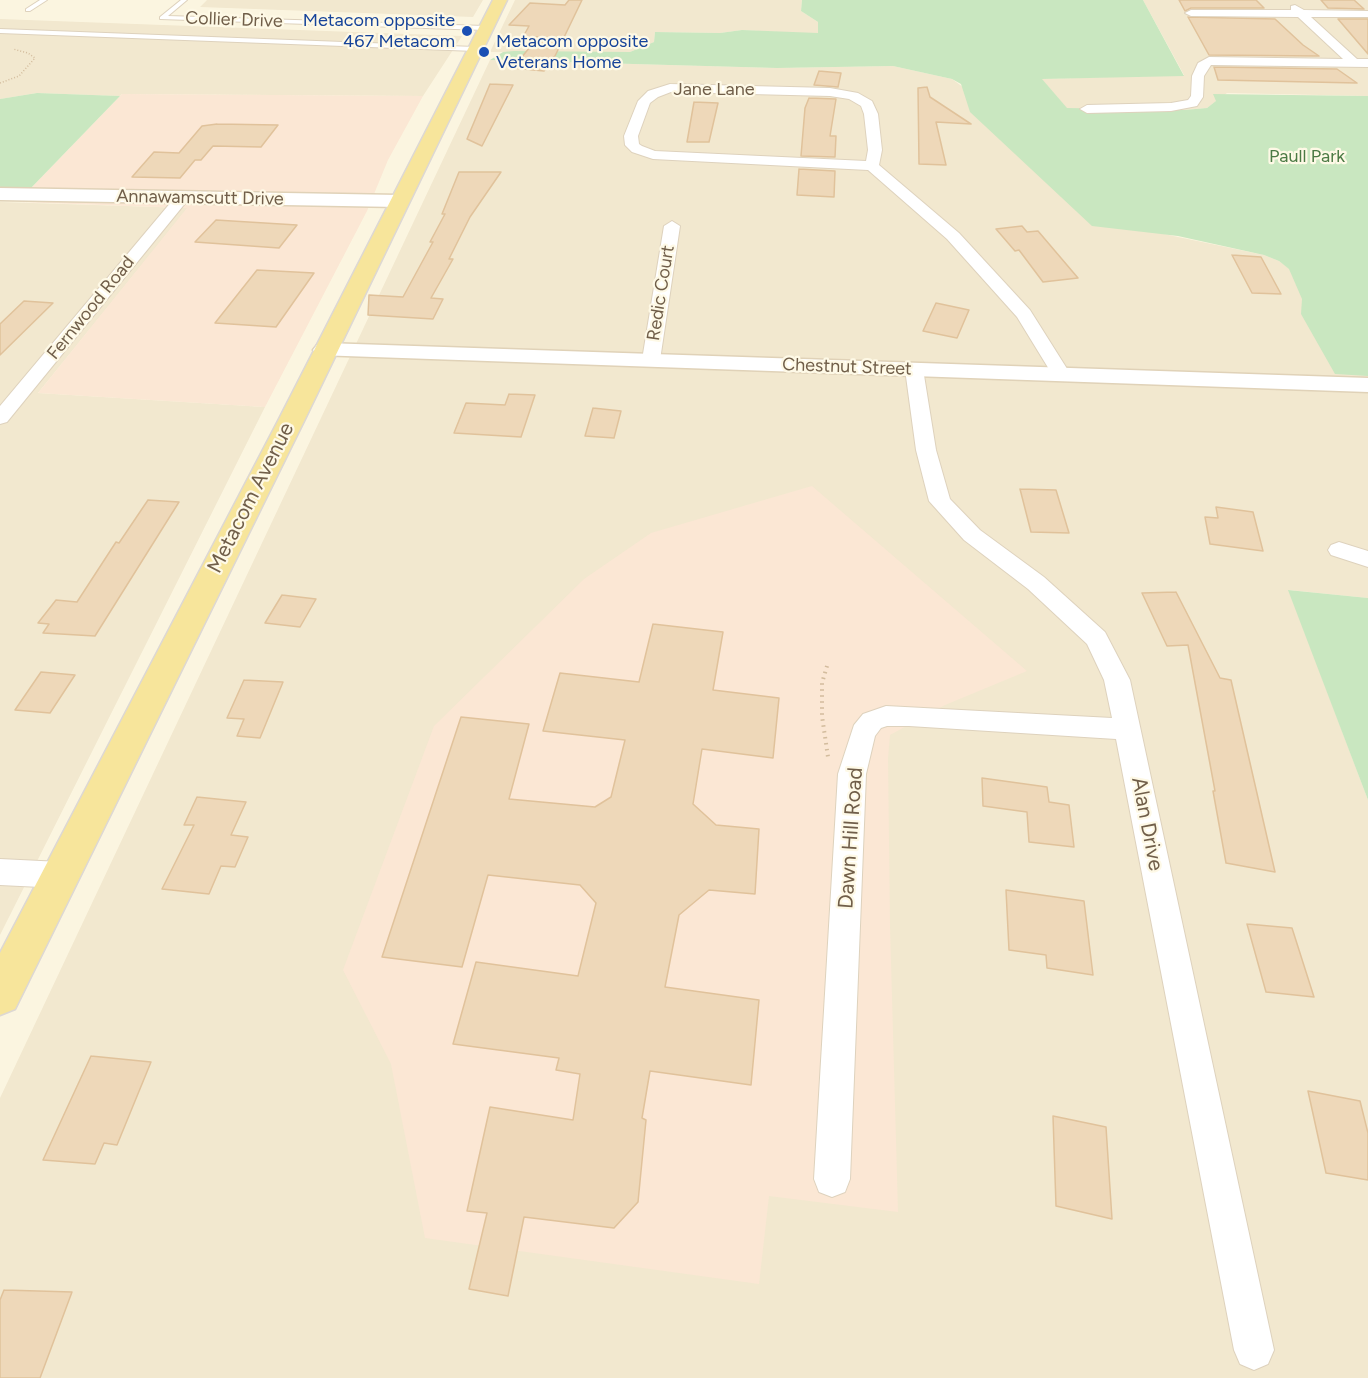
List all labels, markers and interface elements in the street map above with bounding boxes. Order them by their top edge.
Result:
street label: Collier Drive [185,8,283,32]
place label: Metacom opposite 467 Metacom [303,10,455,52]
marker: Metacom opposite 467 Metacom [460,24,474,38]
place label: Metacom opposite Veterans Home [496,31,648,74]
marker: Metacom opposite Veterans Home [477,45,491,59]
street label: Jane Lane [673,79,755,101]
park label: Paull Park [1269,146,1345,168]
street label: Annawamscutt Drive [116,186,284,210]
street label: Redic Court [643,244,679,342]
street label: Fernwood Road [43,252,139,364]
street label: Chestnut Street [782,354,912,380]
street label: Metacom Avenue [202,419,300,577]
street label: Dawn Hill Road [833,766,869,910]
street label: Alan Drive [1126,775,1168,873]

